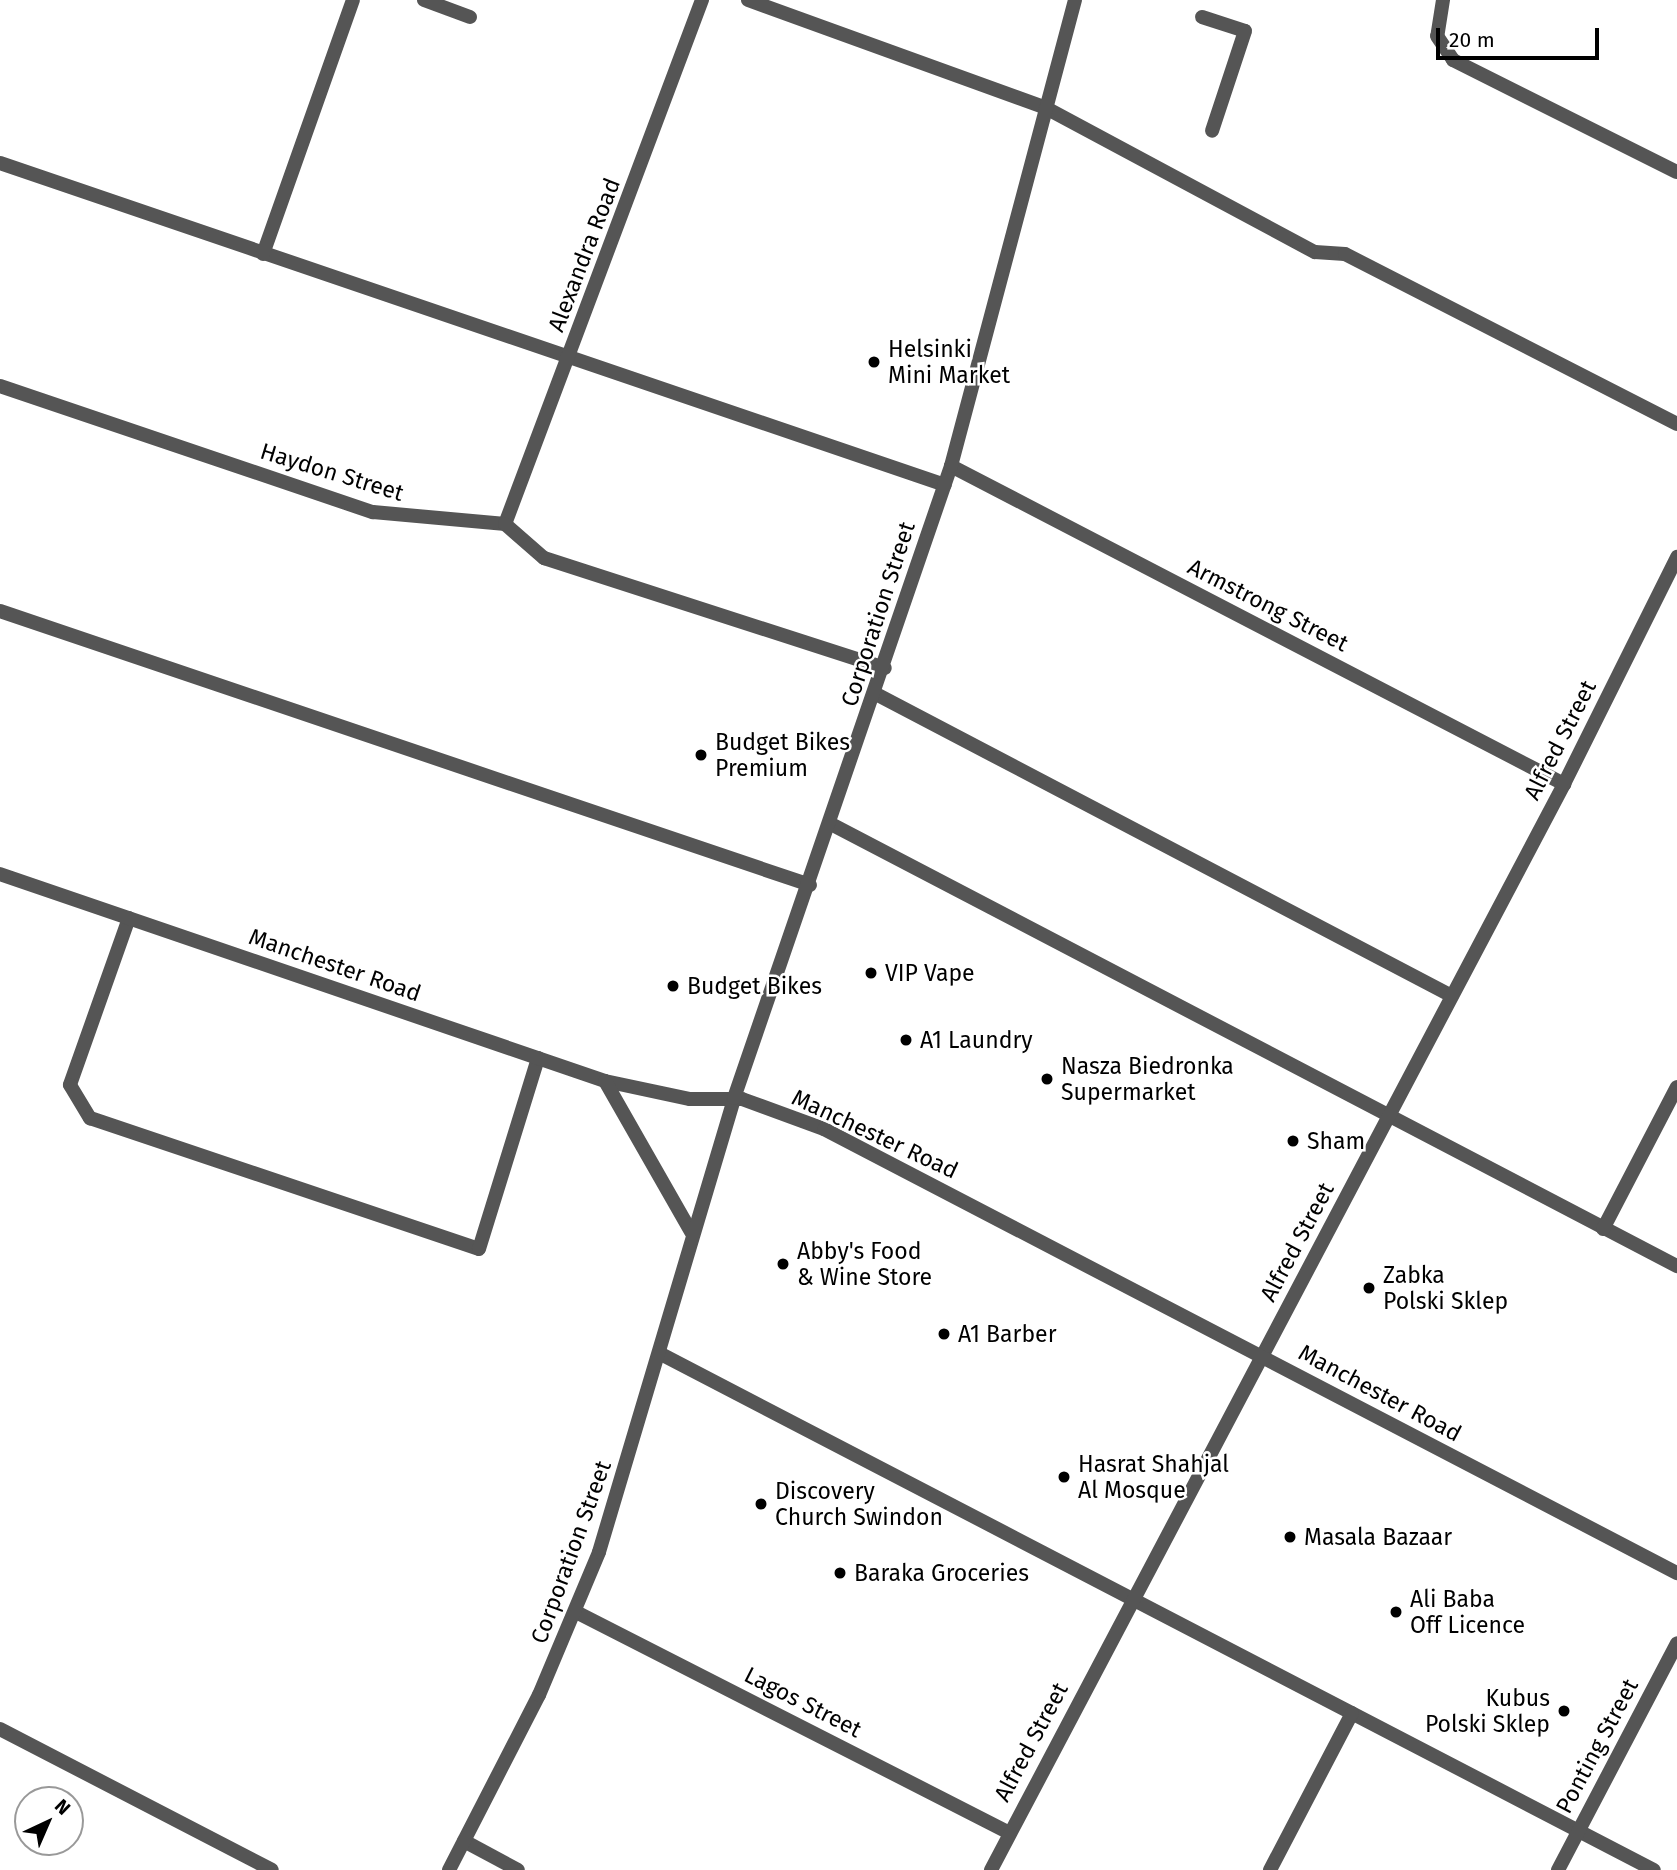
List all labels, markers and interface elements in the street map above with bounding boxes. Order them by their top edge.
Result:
scale bar [1439,14,1602,58]
text: 20 m [1449,27,1495,53]
street label: Alexandra Road [542,174,626,336]
place label: Helsinki Mini Market [888,335,1010,389]
marker: Helsinki Mini Market [866,354,882,370]
street label: Haydon Street [257,437,407,507]
street label: Corporation Street [835,518,921,710]
street label: Armstrong Street [1183,553,1353,657]
street label: Alfred Street [1518,676,1602,804]
place label: Budget Bikes Premium [715,728,850,782]
marker: Budget Bikes Premium [693,747,709,763]
street label: Manchester Road [245,923,425,1007]
place label: VIP Vape [885,959,975,987]
marker: VIP Vape [863,965,879,981]
place label: Budget Bikes [687,972,822,1000]
marker: Budget Bikes [665,978,681,994]
place label: A1 Laundry [920,1026,1033,1054]
marker: A1 Laundry [898,1032,914,1048]
place label: Nasza Biedronka Supermarket [1061,1052,1234,1106]
marker: Nasza Biedronka Supermarket [1039,1071,1055,1087]
street label: Manchester Road [788,1083,962,1185]
place label: Sham [1307,1127,1365,1155]
marker: Sham [1285,1133,1301,1149]
street label: Alfred Street [1254,1178,1340,1306]
place label: Abby's Food & Wine Store [797,1237,932,1291]
marker: Abby's Food & Wine Store [775,1256,791,1272]
place label: Zabka Polski Sklep [1383,1261,1508,1315]
marker: Zabka Polski Sklep [1361,1280,1377,1296]
place label: A1 Barber [958,1320,1057,1348]
marker: A1 Barber [936,1326,952,1342]
street label: Manchester Road [1294,1339,1466,1447]
place label: Hasrat Shahjal Al Mosque [1078,1450,1229,1504]
street label: Corporation Street [525,1457,617,1647]
marker: Hasrat Shahjal Al Mosque [1056,1469,1072,1485]
place label: Discovery Church Swindon [775,1477,943,1531]
marker: Discovery Church Swindon [753,1496,769,1512]
place label: Masala Bazaar [1304,1523,1452,1551]
marker: Masala Bazaar [1282,1529,1298,1545]
place label: Baraka Groceries [854,1559,1029,1587]
marker: Baraka Groceries [832,1565,848,1581]
place label: Ali Baba Off Licence [1410,1585,1525,1639]
marker: Ali Baba Off Licence [1388,1604,1404,1620]
street label: Lagos Street [740,1661,866,1743]
street label: Ponting Street [1550,1674,1644,1818]
street label: Alfred Street [988,1678,1074,1806]
place label: Kubus Polski Sklep [1425,1684,1550,1738]
marker: Kubus Polski Sklep [1556,1703,1572,1719]
north arrow [14,1786,84,1856]
text: N [50,1794,75,1820]

